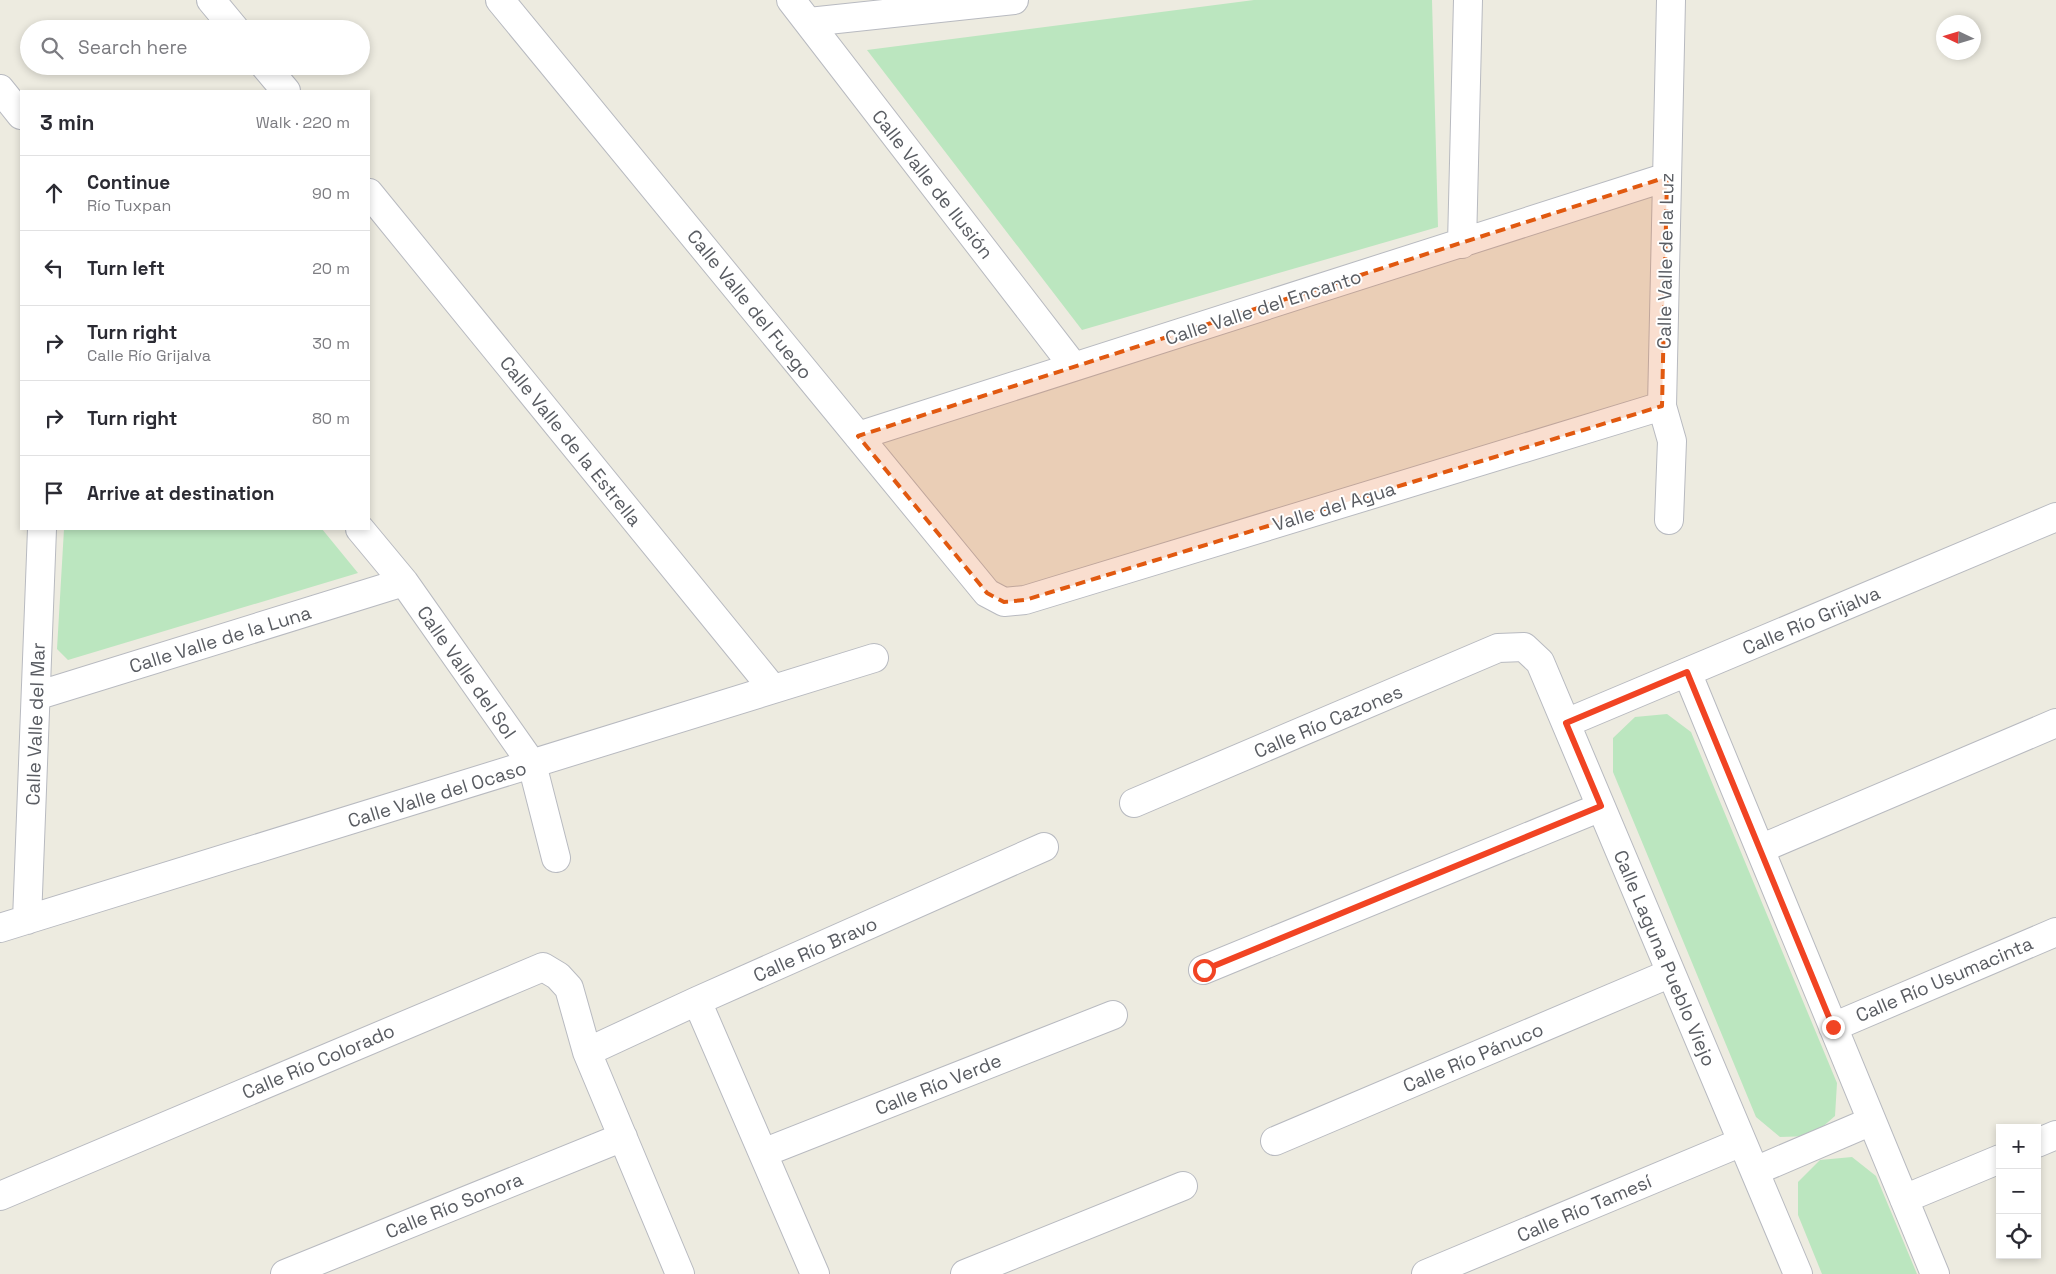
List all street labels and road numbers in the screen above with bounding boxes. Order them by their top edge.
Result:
street label: Calle Valle de Ilusión [866,104,999,264]
street label: Calle Valle de la Luz [1651,173,1680,349]
street label: Calle Valle del Fuego [681,224,818,384]
street label: Calle Valle del Encanto [1162,264,1364,351]
street label: Calle Valle de la Estrella [494,351,647,532]
street label: Valle del Agua [1270,476,1399,537]
street label: Calle Río Grijalva [1738,580,1884,661]
street label: Calle Valle de la Luna [126,600,314,679]
street label: Calle Valle del Sol [411,601,522,744]
street label: Calle Valle del Mar [20,642,51,806]
street label: Calle Río Cazones [1250,679,1406,764]
street label: Calle Valle del Ocaso [345,755,529,834]
street label: Calle Laguna Pueblo Viejo [1608,846,1721,1070]
street label: Calle Río Bravo [749,911,881,988]
street label: Calle Río Usumacinta [1852,931,2037,1028]
street label: Calle Río Pánuco [1399,1017,1547,1098]
street label: Calle Río Colorado [238,1018,398,1105]
street label: Calle Río Verde [871,1048,1005,1121]
street label: Calle Río Sonora [382,1166,527,1244]
street label: Calle Río Tamesí [1513,1169,1656,1248]

